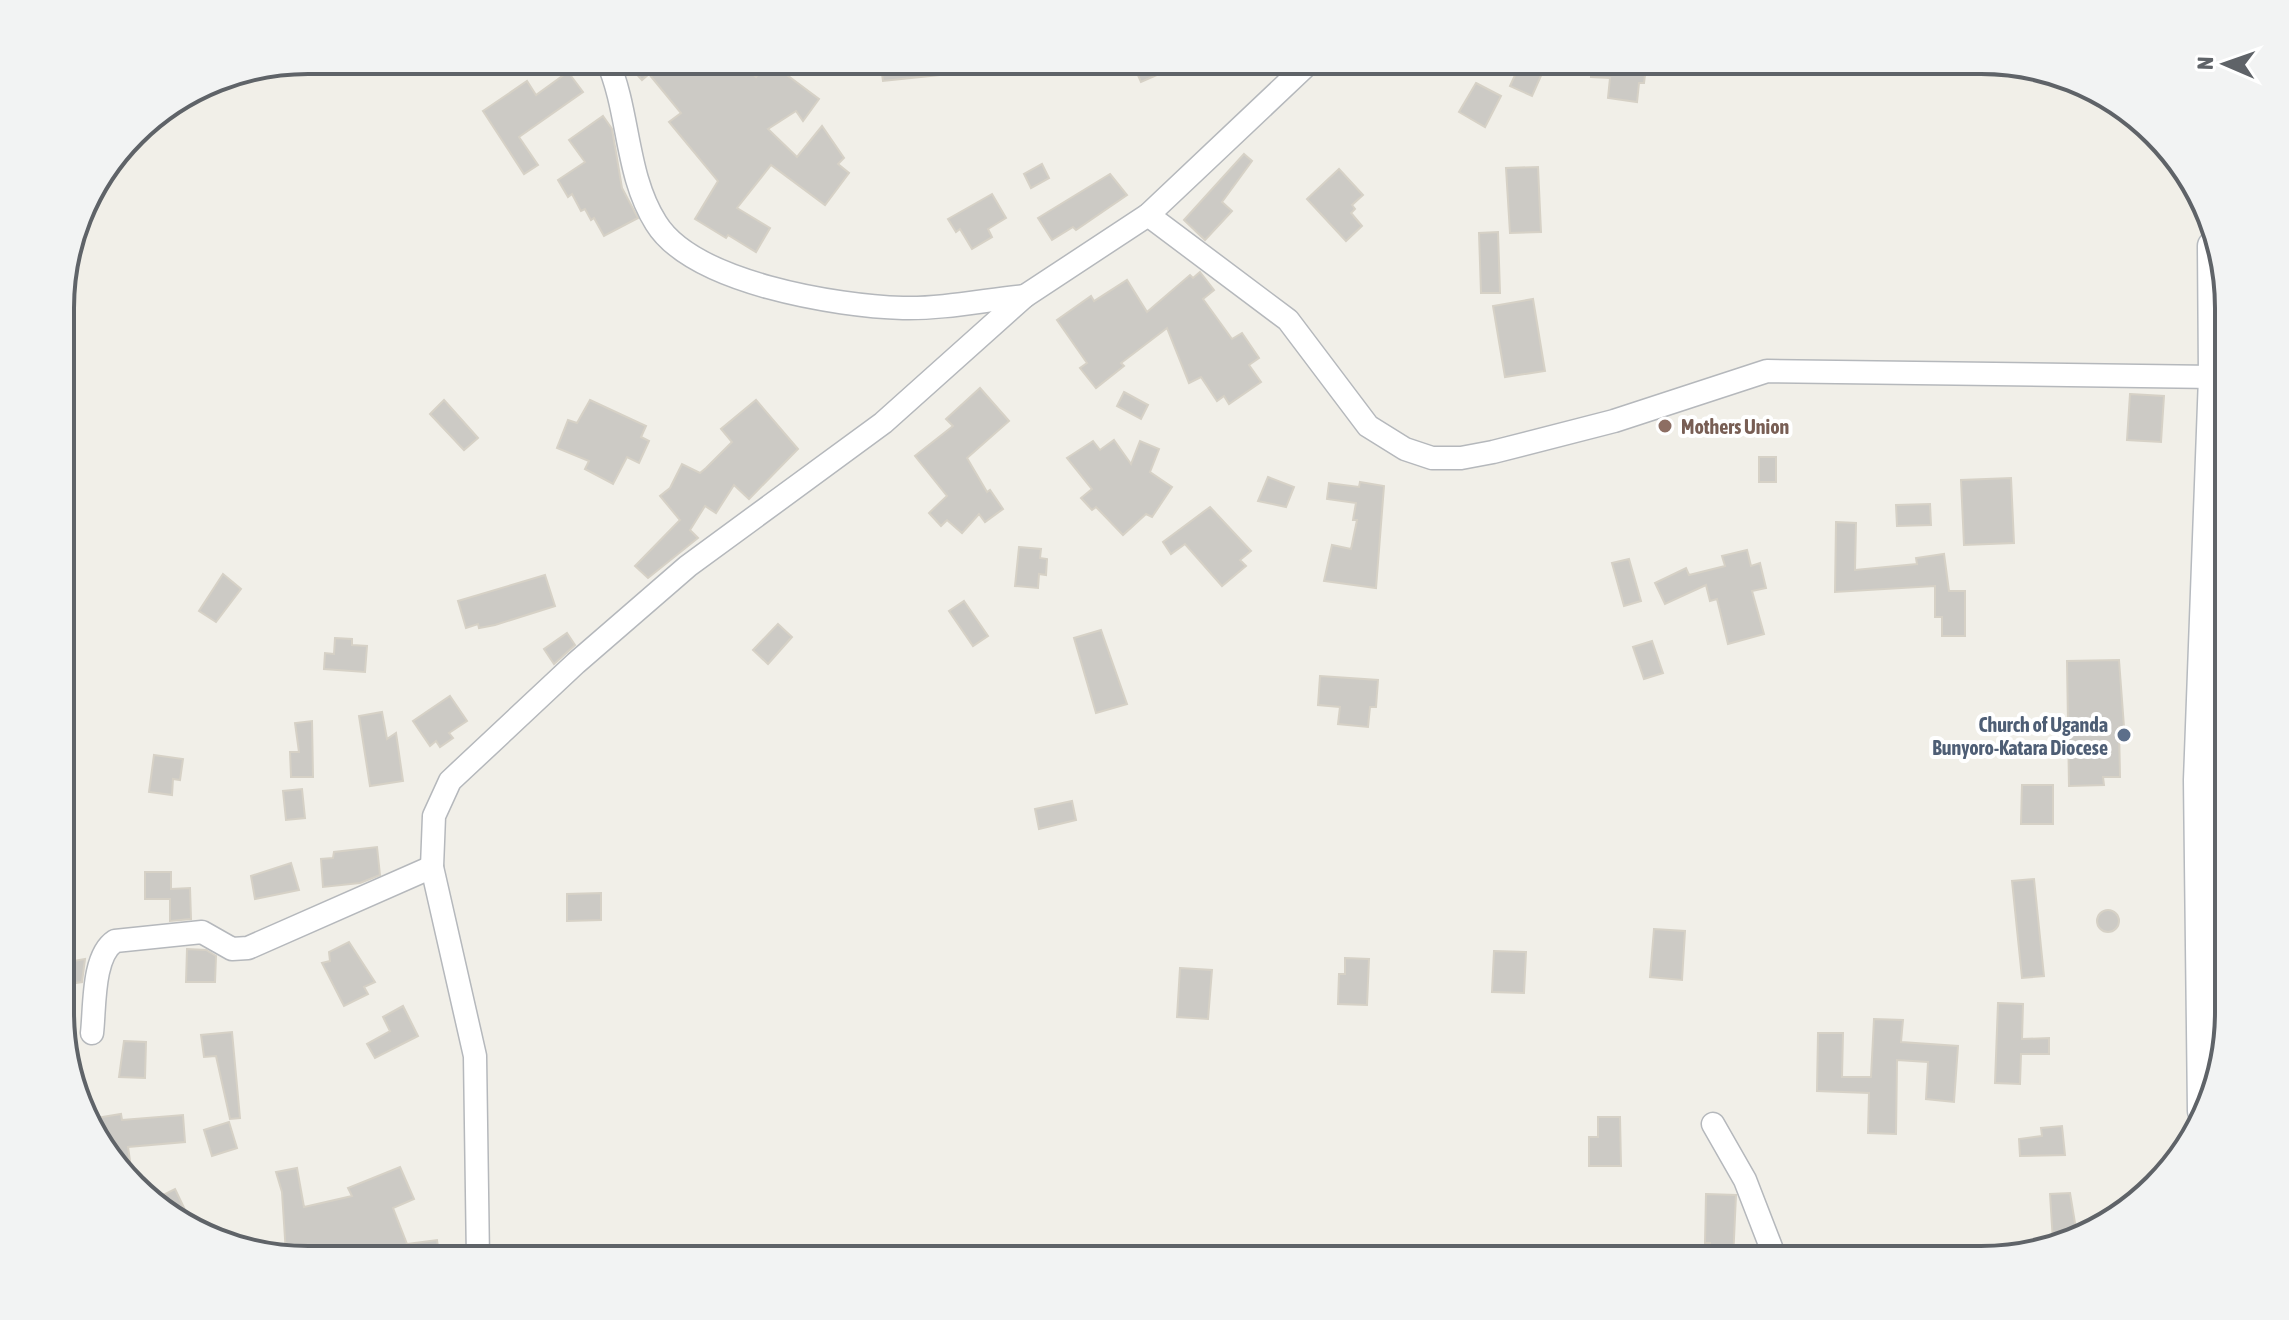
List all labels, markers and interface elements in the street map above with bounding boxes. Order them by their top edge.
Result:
north arrow [2185,24,2265,104]
text: N [2192,56,2218,70]
place label: Mothers Union [1681,415,1789,438]
marker: Mothers Union [1656,417,1674,435]
place label: Church of Uganda Bunyoro-Katara Diocese [1932,713,2108,759]
marker: Church of Uganda Bunyoro-Katara Diocese [2115,726,2133,744]

